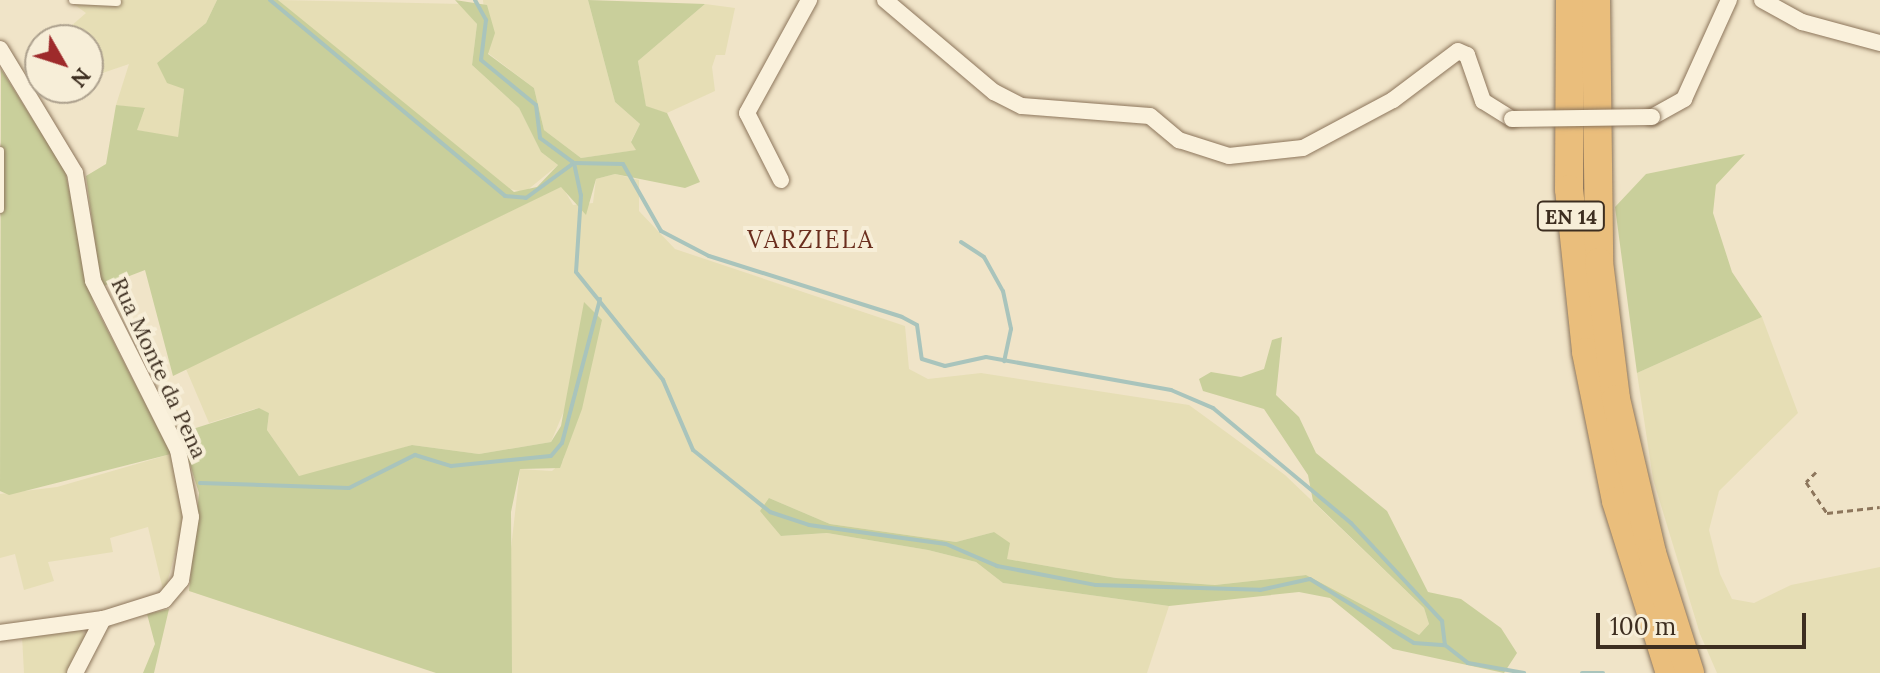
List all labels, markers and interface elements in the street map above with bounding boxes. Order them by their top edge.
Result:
north arrow [24,24,104,104]
text: N [65,62,97,93]
road number: EN 14 [1535,200,1607,232]
district label: VARZIELA [747,226,875,254]
street label: Rua Monte da Pena [106,273,212,463]
scale bar [1600,597,1810,647]
text: 100 m [1610,611,1676,642]

